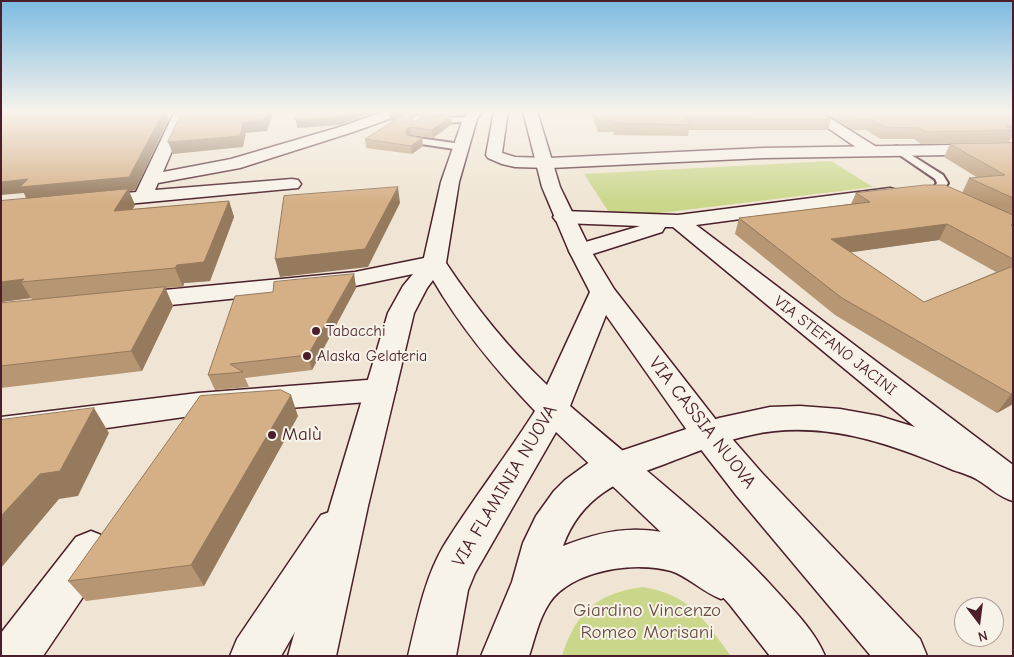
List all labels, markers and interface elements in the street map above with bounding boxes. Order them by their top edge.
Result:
street label: VIA STEFANO JACINI [770,292,900,400]
place label: Tabacchi [326,321,386,341]
marker: Tabacchi [310,325,322,337]
place label: Alaska Gelateria [317,346,427,366]
marker: Alaska Gelateria [301,350,313,362]
street label: VIA CASSIA NUOVA [643,353,761,493]
street label: VIA FLAMINIA NUOVA [448,401,562,571]
place label: Malù [282,424,322,446]
marker: Malù [266,429,278,441]
north arrow [954,597,1004,647]
park label: Giardino Vincenzo Romeo Morisani [573,600,721,644]
text: N [976,627,989,645]

